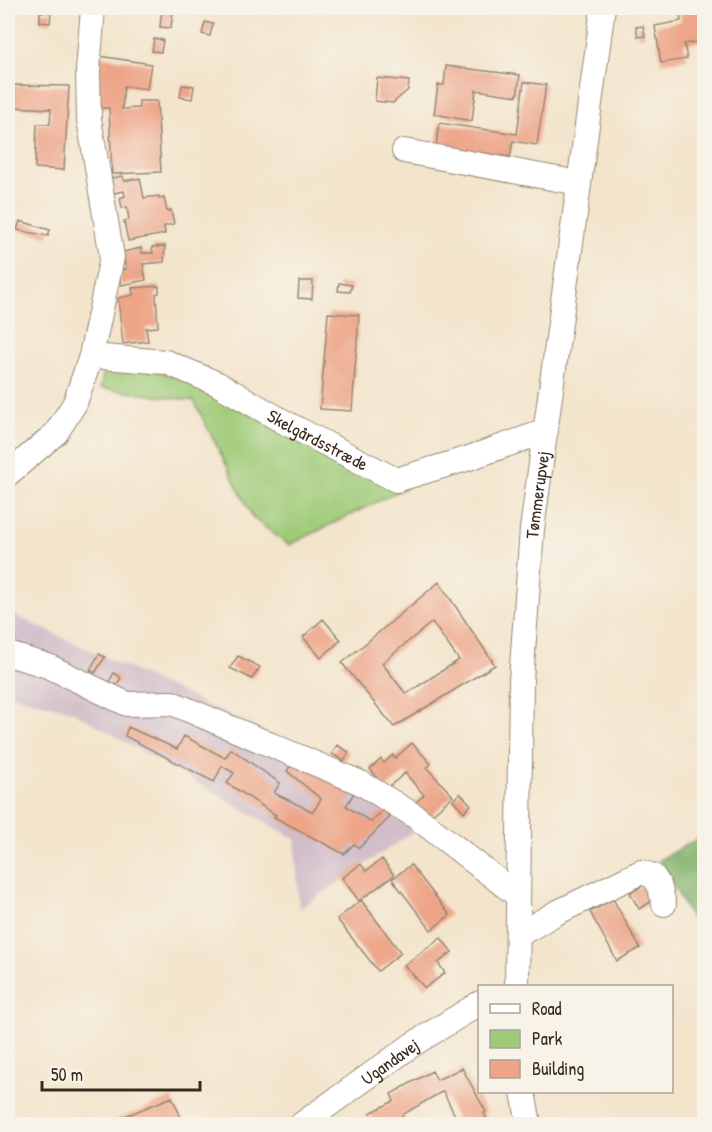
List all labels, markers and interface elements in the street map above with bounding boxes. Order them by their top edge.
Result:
street label: Skelgårdsstræde [263,403,373,476]
street label: Tømmerupvej [519,449,555,539]
legend [478,985,673,1093]
text: Road [532,996,562,1021]
text: Park [532,1026,563,1051]
street label: Ugandavej [356,1031,423,1090]
scale bar [42,1054,200,1092]
text: Building [532,1056,584,1081]
text: 50 m [51,1062,83,1087]

